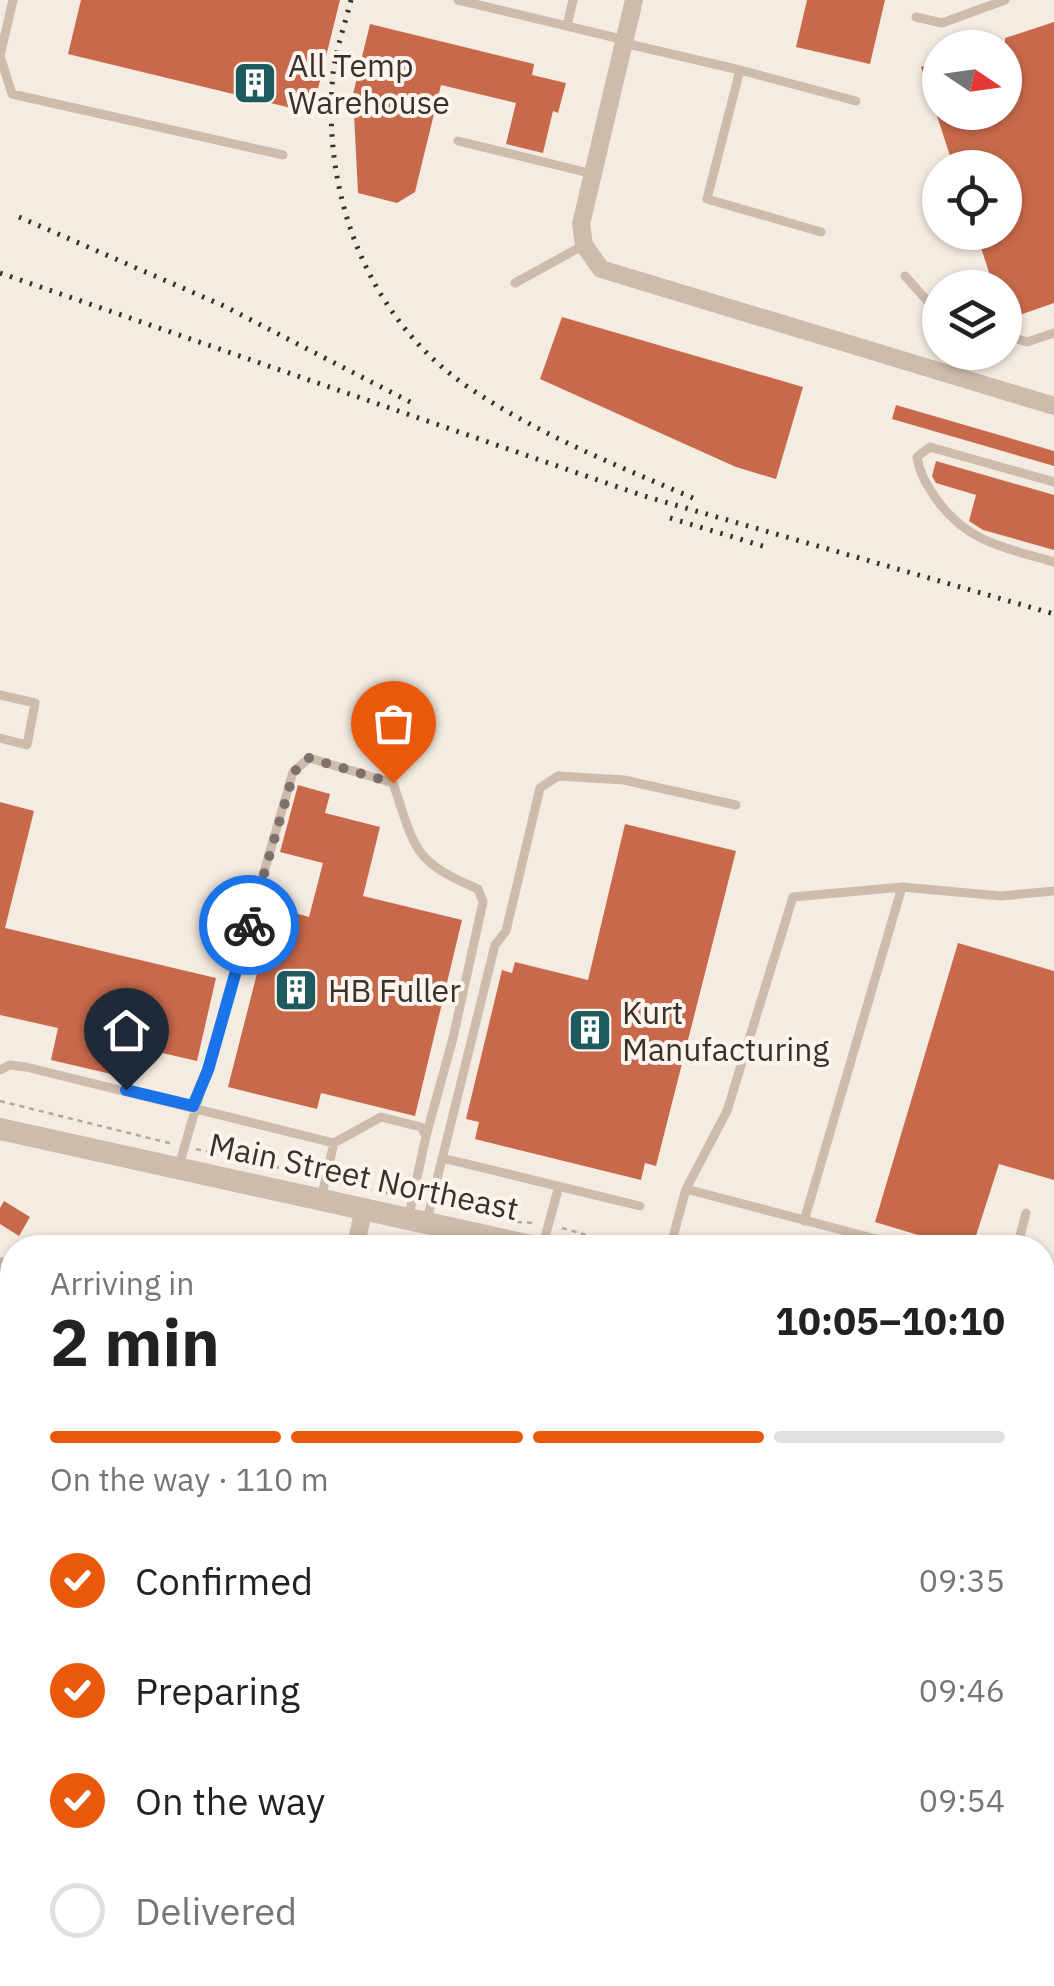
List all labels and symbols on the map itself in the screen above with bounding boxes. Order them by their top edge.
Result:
north arrow [922,30,1022,130]
place label: All Temp Warehouse [288,44,450,123]
building icon: All Temp Warehouse [232,60,278,106]
pin [351,681,436,784]
courier [199,875,299,975]
building icon: HB Fuller [273,967,319,1013]
place label: HB Fuller [328,969,461,1011]
pin [84,988,169,1091]
place label: Kurt Manufacturing [622,991,829,1070]
building icon: Kurt Manufacturing [567,1007,613,1053]
street label: Main Street Northeast [205,1123,523,1229]

